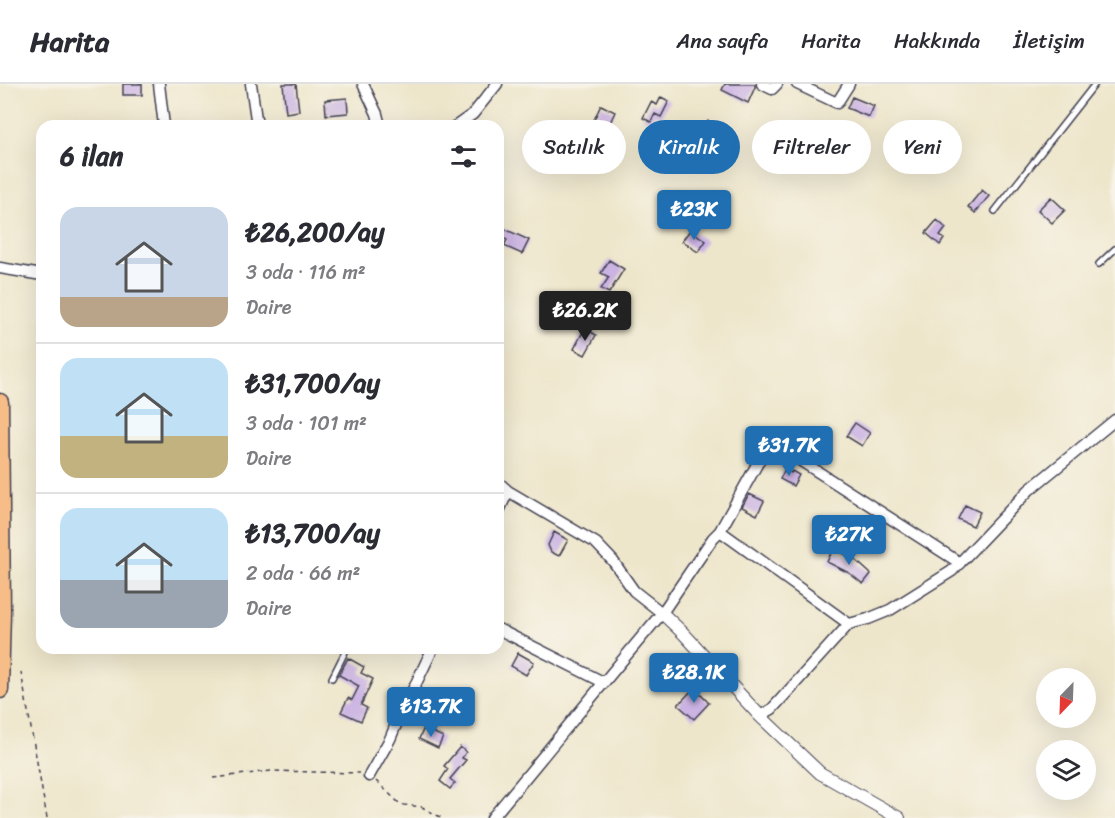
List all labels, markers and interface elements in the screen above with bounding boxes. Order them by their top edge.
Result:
text: Harita [30,17,109,66]
text: Ana sayfa [676,22,768,60]
text: Harita [801,22,861,60]
text: Hakkında [894,22,980,60]
text: İletişim [1013,22,1085,60]
chip: Satılık [522,120,626,174]
chip: Kiralık [638,120,740,174]
chip: Filtreler [752,120,871,174]
chip: Yeni [883,120,962,174]
text: 6 ilan [60,133,123,179]
icon: filters [447,140,480,173]
pin: ₺23K [658,190,730,241]
text: ₺23K [671,192,717,227]
text: ₺26,200/ay [246,209,384,255]
icon: home [108,231,180,303]
text: 3 oda · 116 m² [246,255,366,290]
text: Daire [246,290,291,325]
pin: ₺26.2K [536,291,634,342]
text: ₺26.2K [553,293,617,328]
text: ₺31,700/ay [246,360,380,406]
icon: home [108,382,180,454]
text: 3 oda · 101 m² [246,406,367,441]
pin: ₺31.7K [740,426,838,477]
text: ₺31.7K [759,428,819,463]
text: Daire [246,441,291,476]
text: ₺13,700/ay [246,510,380,556]
pin: ₺27K [813,515,885,566]
text: ₺27K [826,517,872,552]
icon: home [108,532,180,604]
text: 2 oda · 66 m² [246,556,360,591]
text: Daire [246,591,291,626]
pin: ₺28.1K [645,653,743,704]
text: ₺28.1K [663,655,725,690]
north arrow [1036,668,1096,728]
map controls [1036,668,1096,800]
pin: ₺13.7K [382,687,480,738]
text: ₺13.7K [401,689,461,724]
button: layers [1036,740,1096,800]

